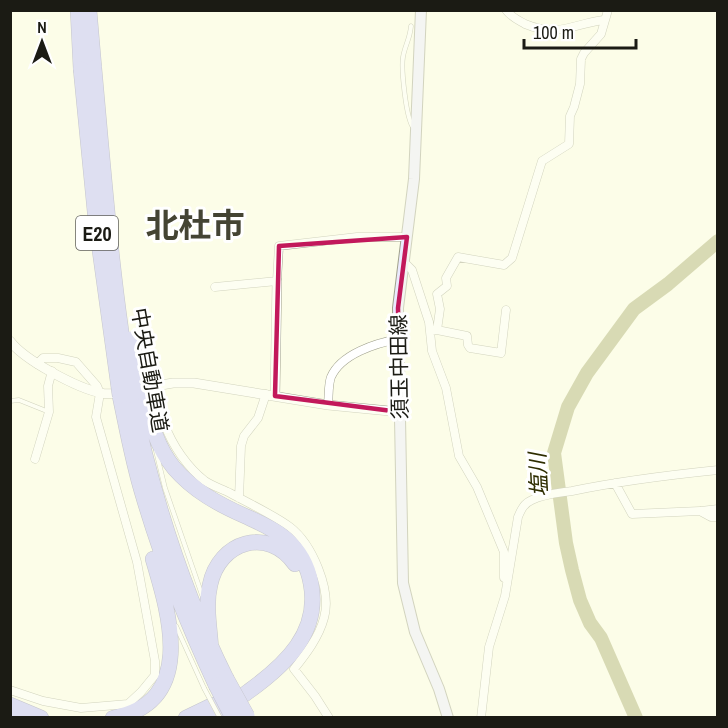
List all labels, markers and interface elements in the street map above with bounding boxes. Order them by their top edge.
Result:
north arrow [12,12,72,72]
scale bar [524,12,636,50]
text: N [37,16,47,38]
text: 100 m [533,20,574,45]
district label: 北杜市 [146,203,245,247]
road number: E20 [76,216,118,250]
street label: 中央自動車道 [125,305,175,435]
street label: 須玉中田線 [384,314,414,420]
water label: 塩川 [522,450,554,498]

